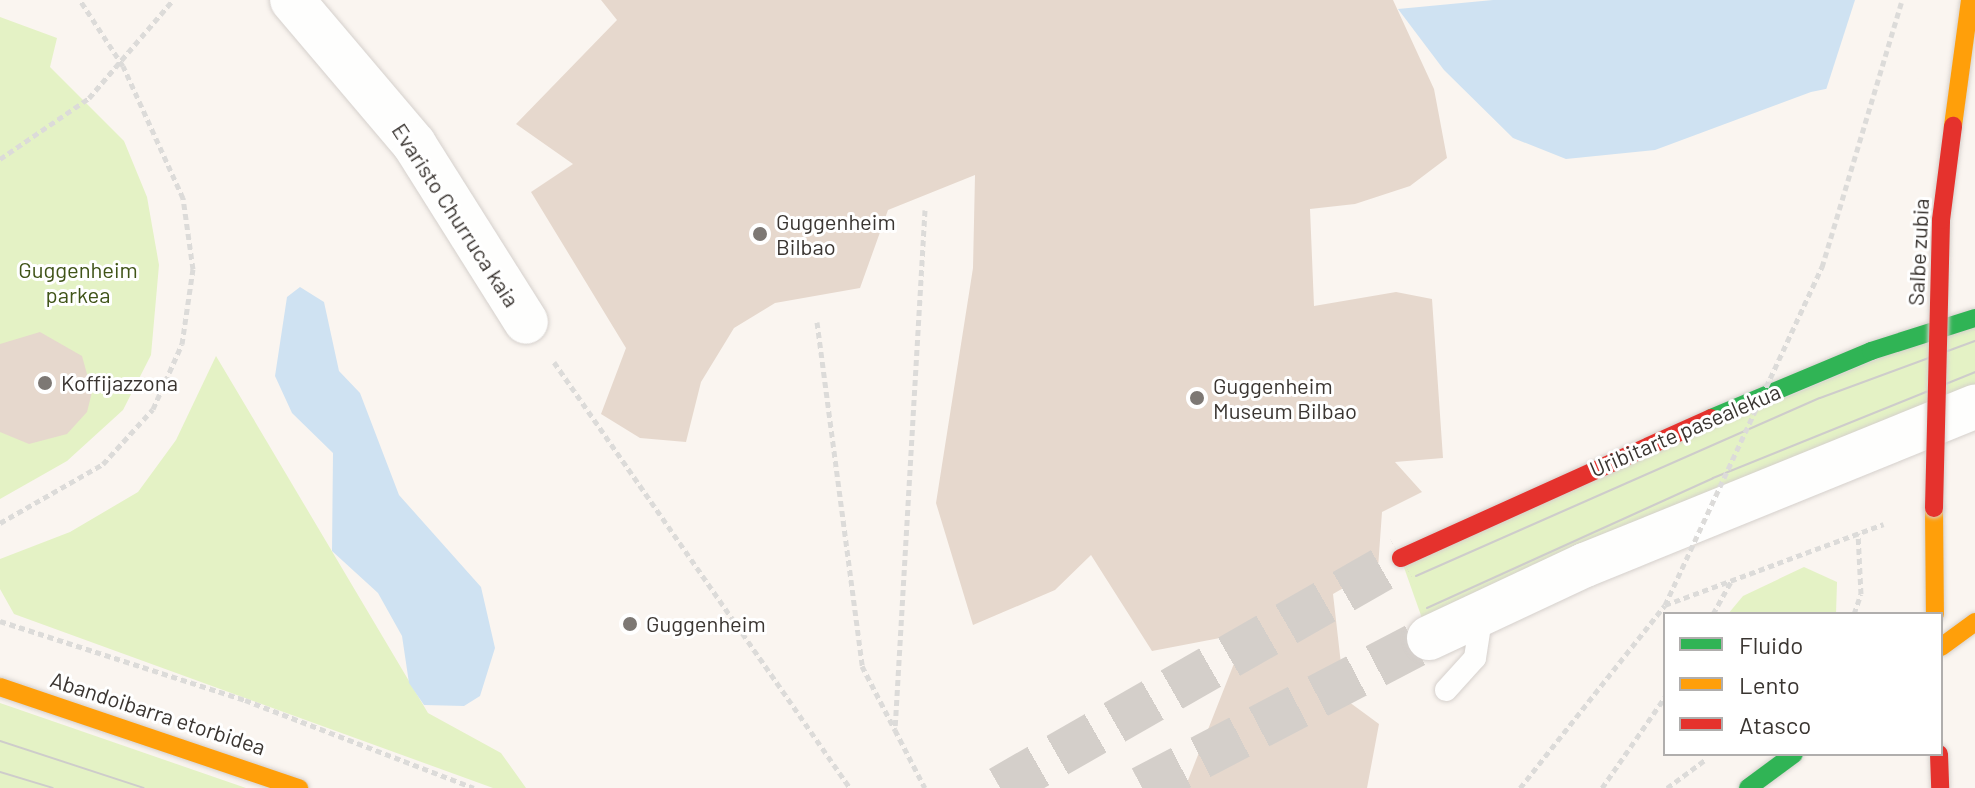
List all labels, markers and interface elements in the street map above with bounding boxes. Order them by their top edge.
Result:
street label: Evaristo Churruca kaia [387,118,525,312]
street label: Salbe zubia [1902,198,1934,306]
place label: Guggenheim Bilbao [776,208,896,260]
marker: Guggenheim Bilbao [751,225,769,243]
park label: Guggenheim parkea [18,256,138,308]
place label: Koffijazzona [61,370,178,396]
place label: Guggenheim Museum Bilbao [1213,372,1357,424]
marker: Koffijazzona [36,374,54,392]
street label: Uribitarte pasealekua [1586,378,1784,482]
marker: Guggenheim Museum Bilbao [1188,389,1206,407]
place label: Guggenheim [646,611,766,637]
legend [1663,612,1943,756]
marker: Guggenheim [621,615,639,633]
text: Fluido [1739,630,1803,659]
street label: Abandoibarra etorbidea [47,666,269,760]
text: Lento [1739,670,1800,699]
text: Atasco [1739,710,1811,739]

